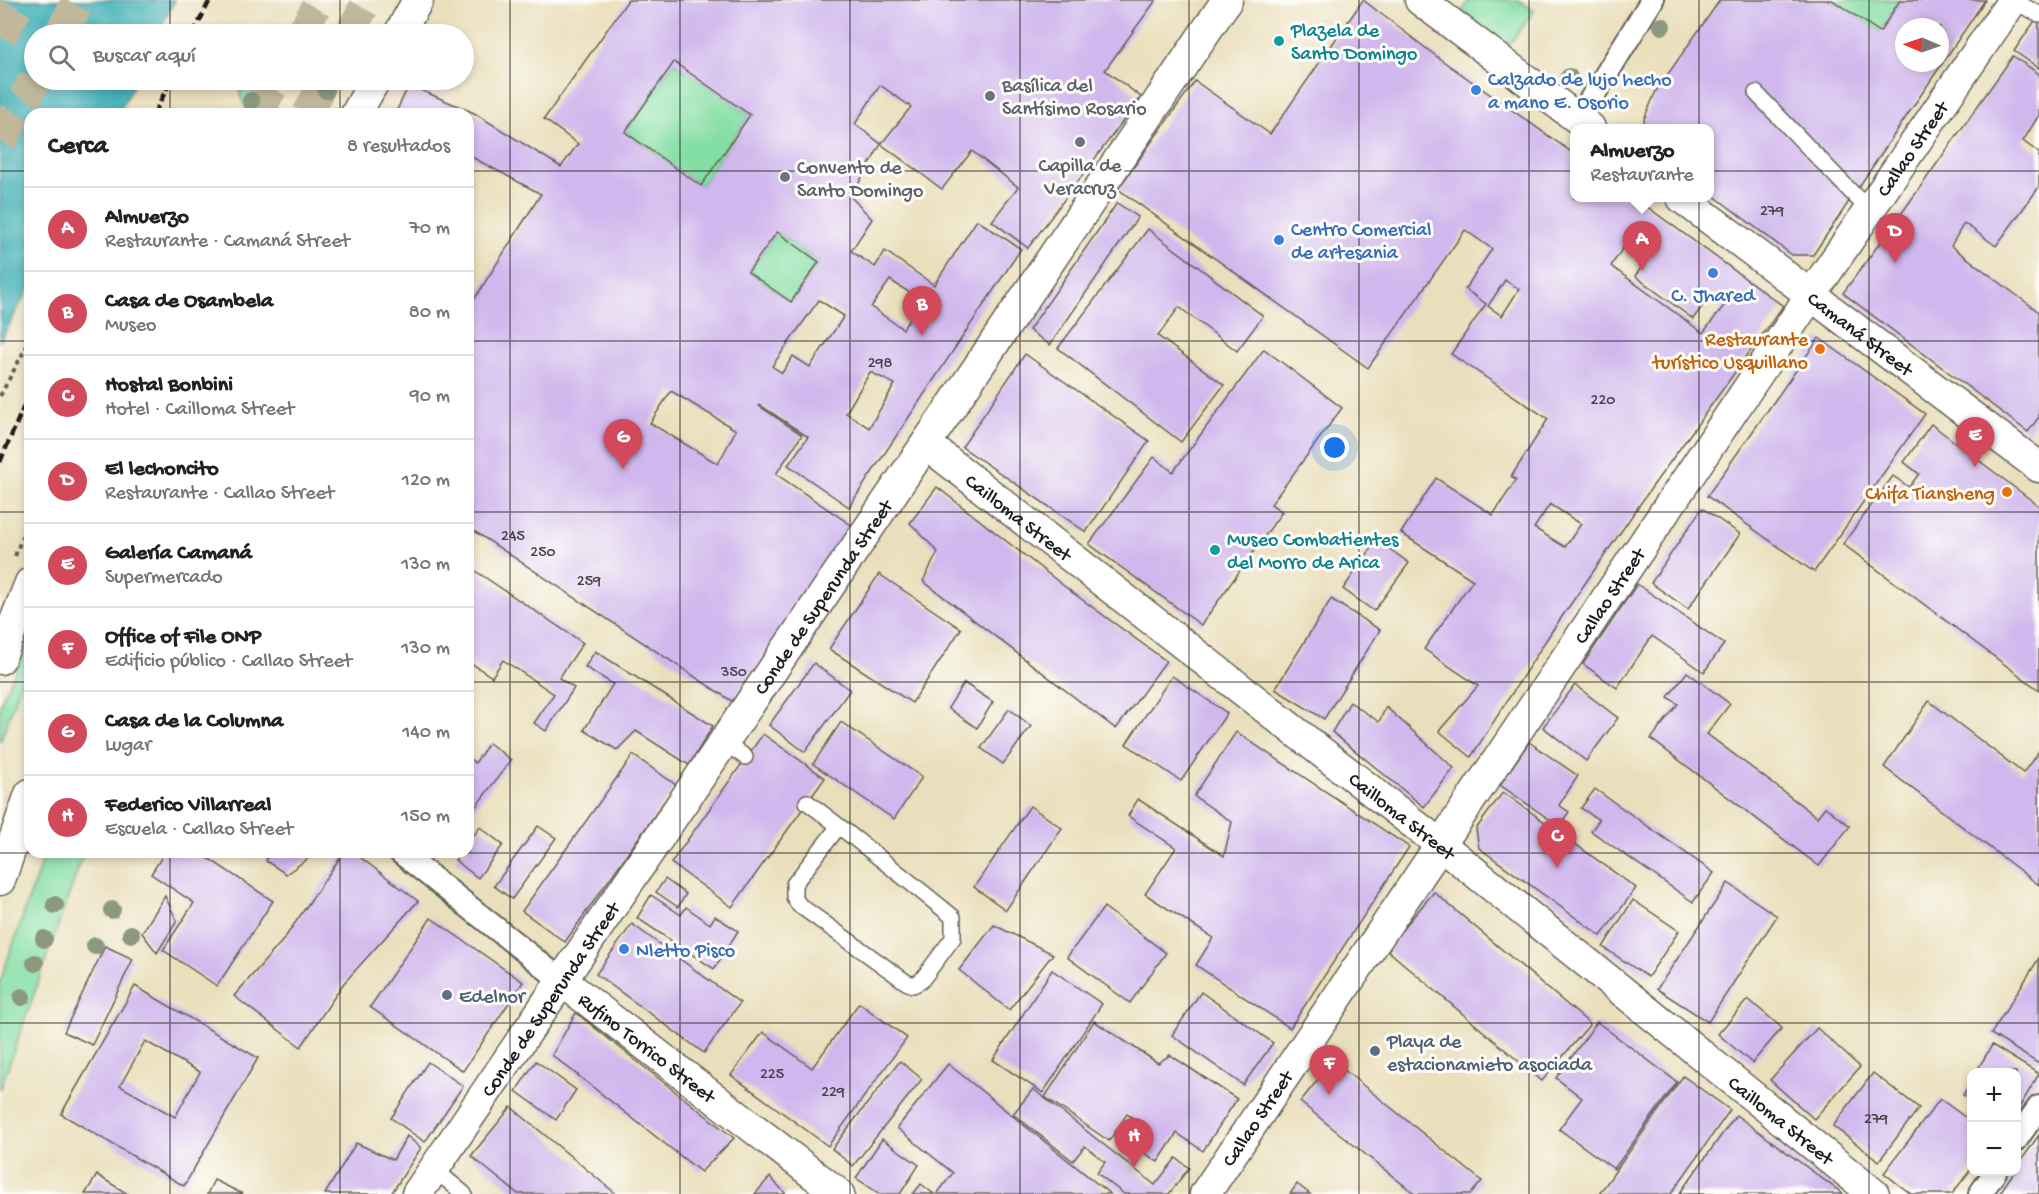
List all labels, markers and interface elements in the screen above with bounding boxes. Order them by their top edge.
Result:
north arrow [1895,18,1949,72]
place label: Plazela de Santo Domingo [1290,21,1417,67]
search box [24,24,474,90]
marker: Plazela de Santo Domingo [1272,34,1286,48]
icon: search [45,41,78,74]
text: Buscar aquí [93,44,196,70]
place label: Calzado de lujo hecho a mano E. Osorio [1488,70,1672,116]
place label: Basílica del Santísimo Rosario [1001,76,1147,122]
marker: Calzado de lujo hecho a mano E. Osorio [1469,83,1483,97]
marker: Basílica del Santísimo Rosario [983,89,997,103]
street label: Callao Street [1874,97,1956,202]
popup [1570,124,1714,202]
text: Cerca [48,132,108,163]
marker: Capilla de Veracruz [1073,135,1087,149]
text: 8 resultados [347,136,450,159]
text: Almuerzo [1591,139,1675,165]
place label: Capilla de Veracruz [1039,156,1122,202]
place label: Convento de Santo Domingo [797,158,923,204]
text: Restaurante [1591,165,1694,188]
marker: Convento de Santo Domingo [778,170,792,184]
house number: 279 [1760,203,1784,222]
text: Almuerzo [105,205,189,231]
pin: D [1876,214,1914,263]
text: A [62,218,73,241]
text: 70 m [409,218,450,241]
place label: Centro Comercial de artesania [1291,220,1432,266]
pin: A [1622,222,1662,271]
text: Restaurante · Camaná Street [105,231,350,254]
marker: Centro Comercial de artesania [1272,233,1286,247]
marker: C. Jhared [1706,266,1720,280]
pin: B [902,286,942,336]
place label: C. Jhared [1671,286,1757,309]
street label: Camaná Street [1802,288,1917,384]
text: Casa de Osambela [105,289,273,315]
text: B [62,302,73,325]
text: 80 m [409,302,450,325]
text: Museo [105,315,156,338]
place label: Restaurante turístico Usquillano [1651,330,1809,376]
marker: Restaurante turístico Usquillano [1813,342,1827,356]
house number: 298 [868,355,893,374]
text: Hostal Bonbini [105,373,233,399]
text: C [62,386,73,409]
text: 90 m [410,386,450,409]
house number: 220 [1591,392,1615,411]
text: Hotel · Cailloma Street [105,399,294,422]
pin: E [1956,418,1994,467]
pin: G [604,420,642,469]
your location [1320,433,1349,462]
text: El lechoncito [105,457,219,483]
text: D [61,470,74,493]
text: 120 m [402,470,450,493]
street label: Cailloma Street [959,471,1076,569]
text: Restaurante · Callao Street [105,483,334,506]
place label: Chifa Tiansheng [1865,484,1995,507]
marker: Chifa Tiansheng [2000,485,2014,499]
street label: Conde de Superunda Street [751,495,900,700]
house number: 245 [501,528,525,547]
place label: Museo Combatientes del Morro de Arica [1227,530,1399,576]
text: Galería Camaná [105,541,252,567]
marker: Museo Combatientes del Morro de Arica [1208,543,1222,557]
house number: 250 [530,544,556,563]
street label: Callao Street [1571,544,1653,649]
text: E [61,554,74,577]
text: 130 m [401,554,450,577]
text: Supermercado [105,567,223,590]
house number: 259 [577,573,601,592]
text: Office of File ONP [105,625,261,651]
text: F [62,638,73,661]
text: 130 m [401,638,450,661]
text: Edificio público · Callao Street [105,651,352,674]
house number: 350 [720,664,747,683]
text: Casa de la Columna [105,709,283,735]
text: G [61,722,74,745]
text: 140 m [402,722,450,745]
text: Lugar [105,735,151,758]
street label: Cailloma Street [1342,769,1460,868]
text: Federico Villarreal [105,793,271,819]
text: H [62,806,73,829]
text: 150 m [401,806,450,829]
pin: C [1538,818,1576,868]
text: Escuela · Callao Street [105,819,293,842]
street label: Conde de Superunda Street [478,897,628,1102]
place label: Nletto Pisco [636,941,735,964]
marker: Nletto Pisco [617,942,631,956]
place label: Edelnor [459,987,527,1010]
marker: Edelnor [440,988,454,1002]
street label: Rufino Torrico Street [572,990,720,1111]
place label: Playa de estacionamieto asociada [1386,1032,1593,1078]
marker: Playa de estacionamieto asociada [1368,1044,1382,1058]
pin: F [1310,1046,1348,1095]
house number: 225 [760,1066,784,1085]
street label: Callao Street [1219,1066,1301,1172]
map controls [1967,1068,2021,1176]
button: + [1967,1068,2021,1122]
street label: Cailloma Street [1722,1073,1838,1173]
house number: 229 [821,1084,845,1103]
house number: 279 [1864,1111,1888,1130]
pin: H [1114,1118,1154,1168]
button: − [1967,1122,2021,1176]

